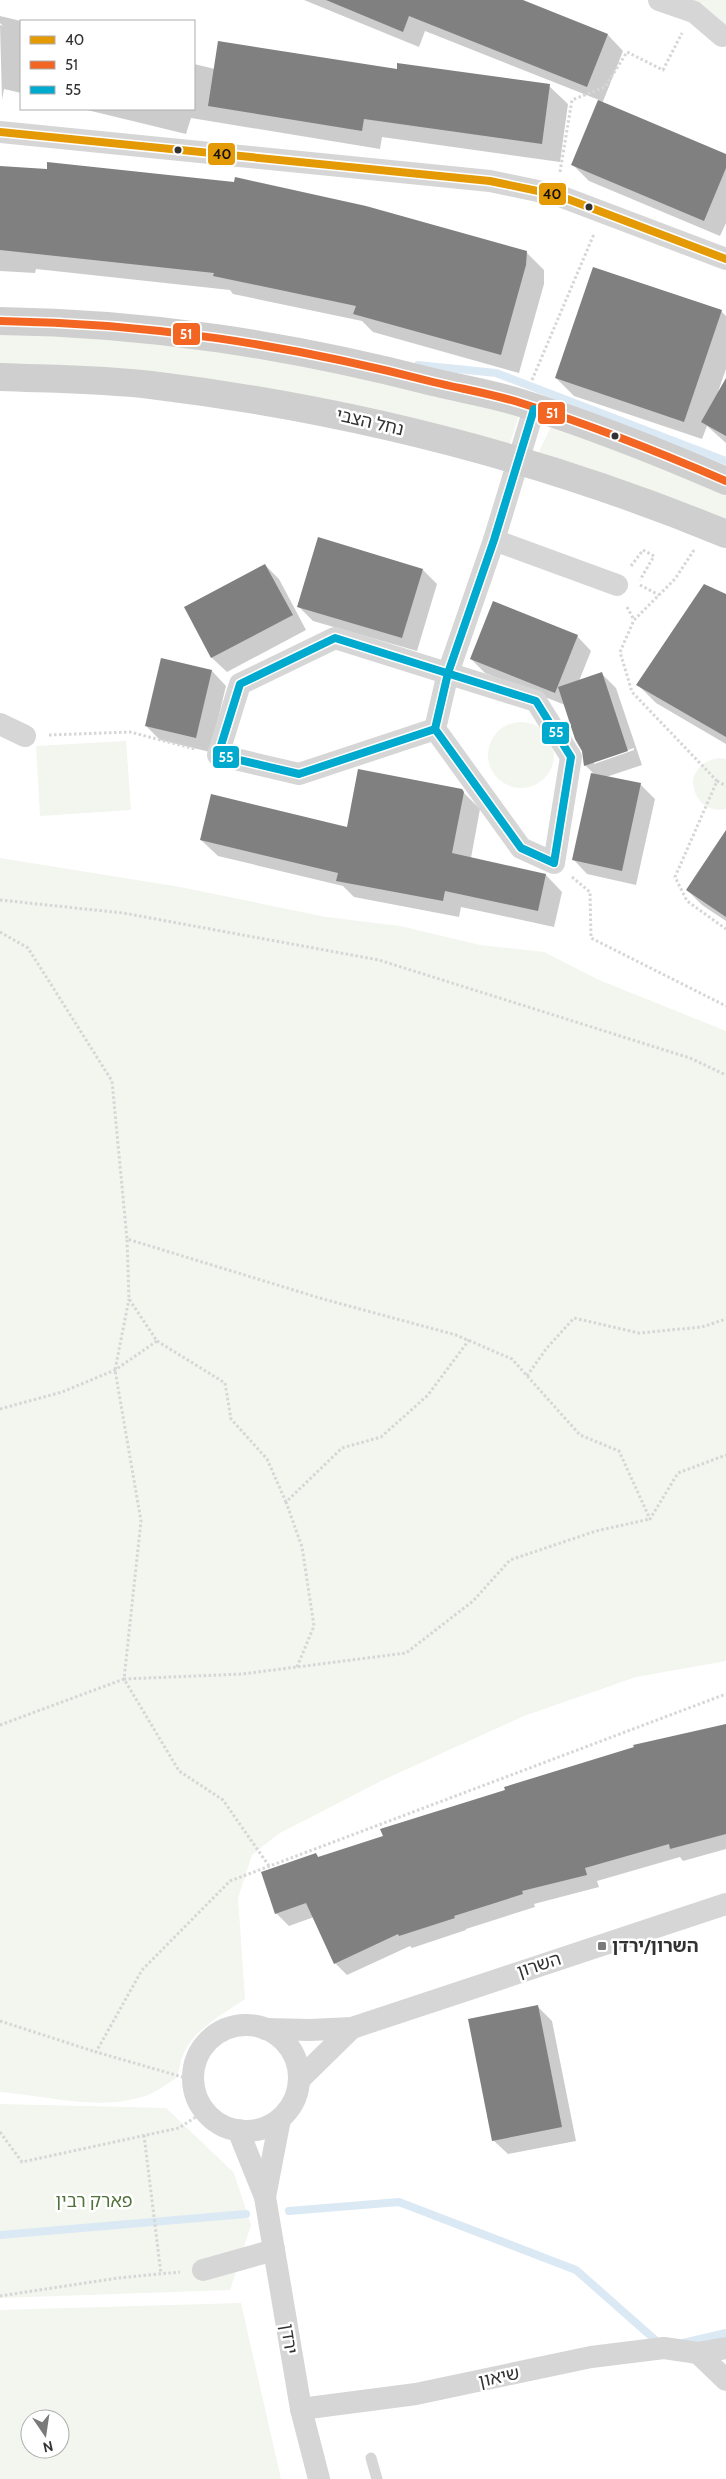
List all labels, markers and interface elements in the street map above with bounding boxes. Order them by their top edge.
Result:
legend [20,20,195,110]
text: 40 [65,31,84,49]
text: 51 [65,56,78,74]
text: 55 [65,81,81,99]
line badge: 40 [207,142,236,166]
unlabelled marker [173,145,183,155]
text: 40 [213,145,231,163]
line badge: 40 [538,182,567,206]
text: 40 [543,185,561,203]
unlabelled marker [584,202,594,212]
line badge: 51 [172,322,201,346]
text: 51 [180,325,192,343]
line badge: 51 [537,401,566,425]
street label: נחל הצבי [334,404,406,440]
text: 51 [546,404,558,422]
unlabelled marker [610,431,620,441]
line badge: 55 [541,721,570,745]
text: 55 [548,723,564,741]
line badge: 55 [212,745,240,769]
text: 55 [218,748,234,766]
place label: השרון/ירדן [612,1935,698,1957]
marker: השרון/ירדן [596,1940,608,1952]
street label: השרון [514,1948,564,1982]
park label: פארק רבין [55,2190,133,2212]
street label: ירדן [276,2322,302,2356]
street label: שיאון [477,2362,521,2392]
north arrow [20,2409,70,2459]
text: N [41,2437,55,2457]

